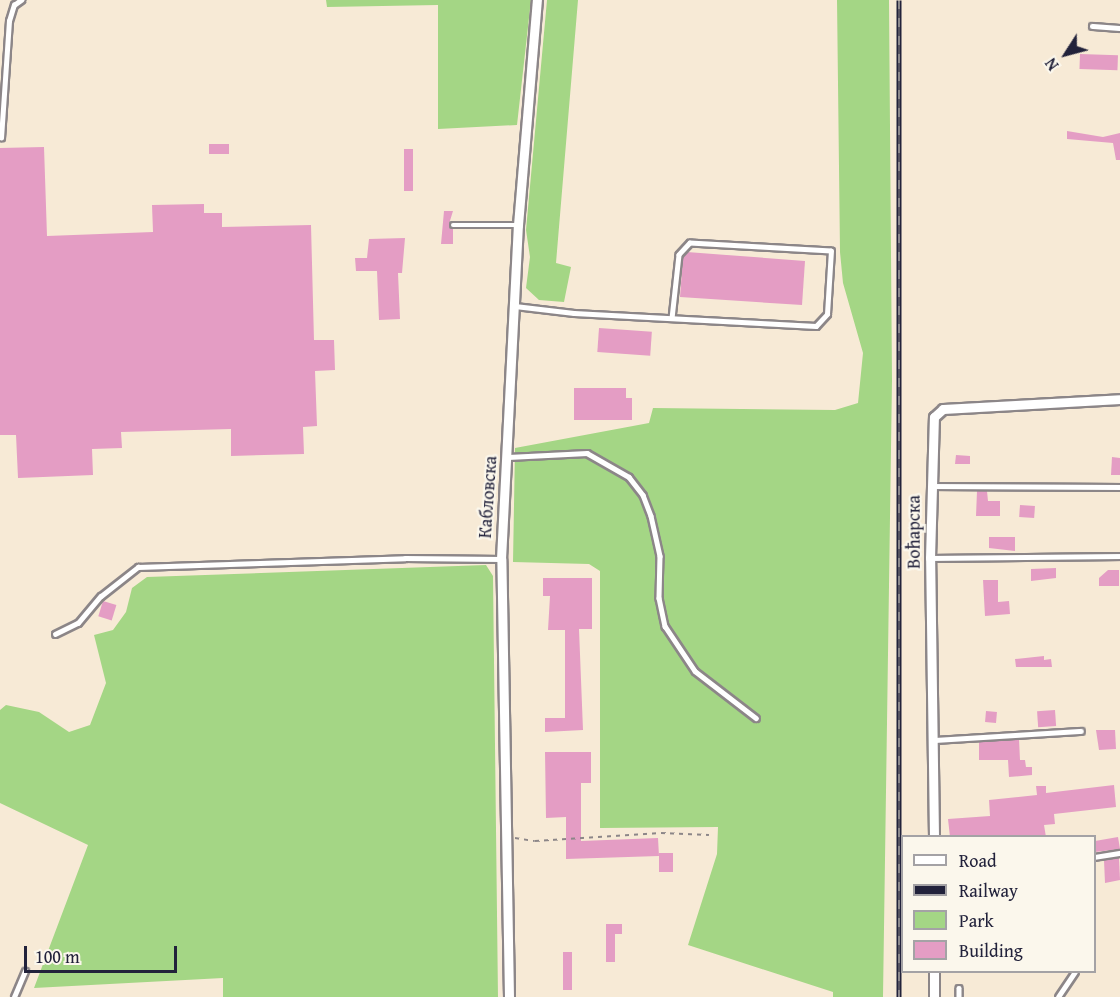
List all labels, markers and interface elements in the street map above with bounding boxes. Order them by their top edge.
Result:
north arrow [1036,24,1096,84]
text: N [1039,53,1064,76]
street label: Кабловска [474,455,502,539]
street label: Воћарска [903,495,925,569]
legend [901,835,1096,973]
text: Road [959,847,997,874]
text: Railway [959,877,1018,904]
text: Park [959,907,994,934]
scale bar [27,934,180,972]
text: Building [959,937,1023,964]
text: 100 m [35,943,80,970]

